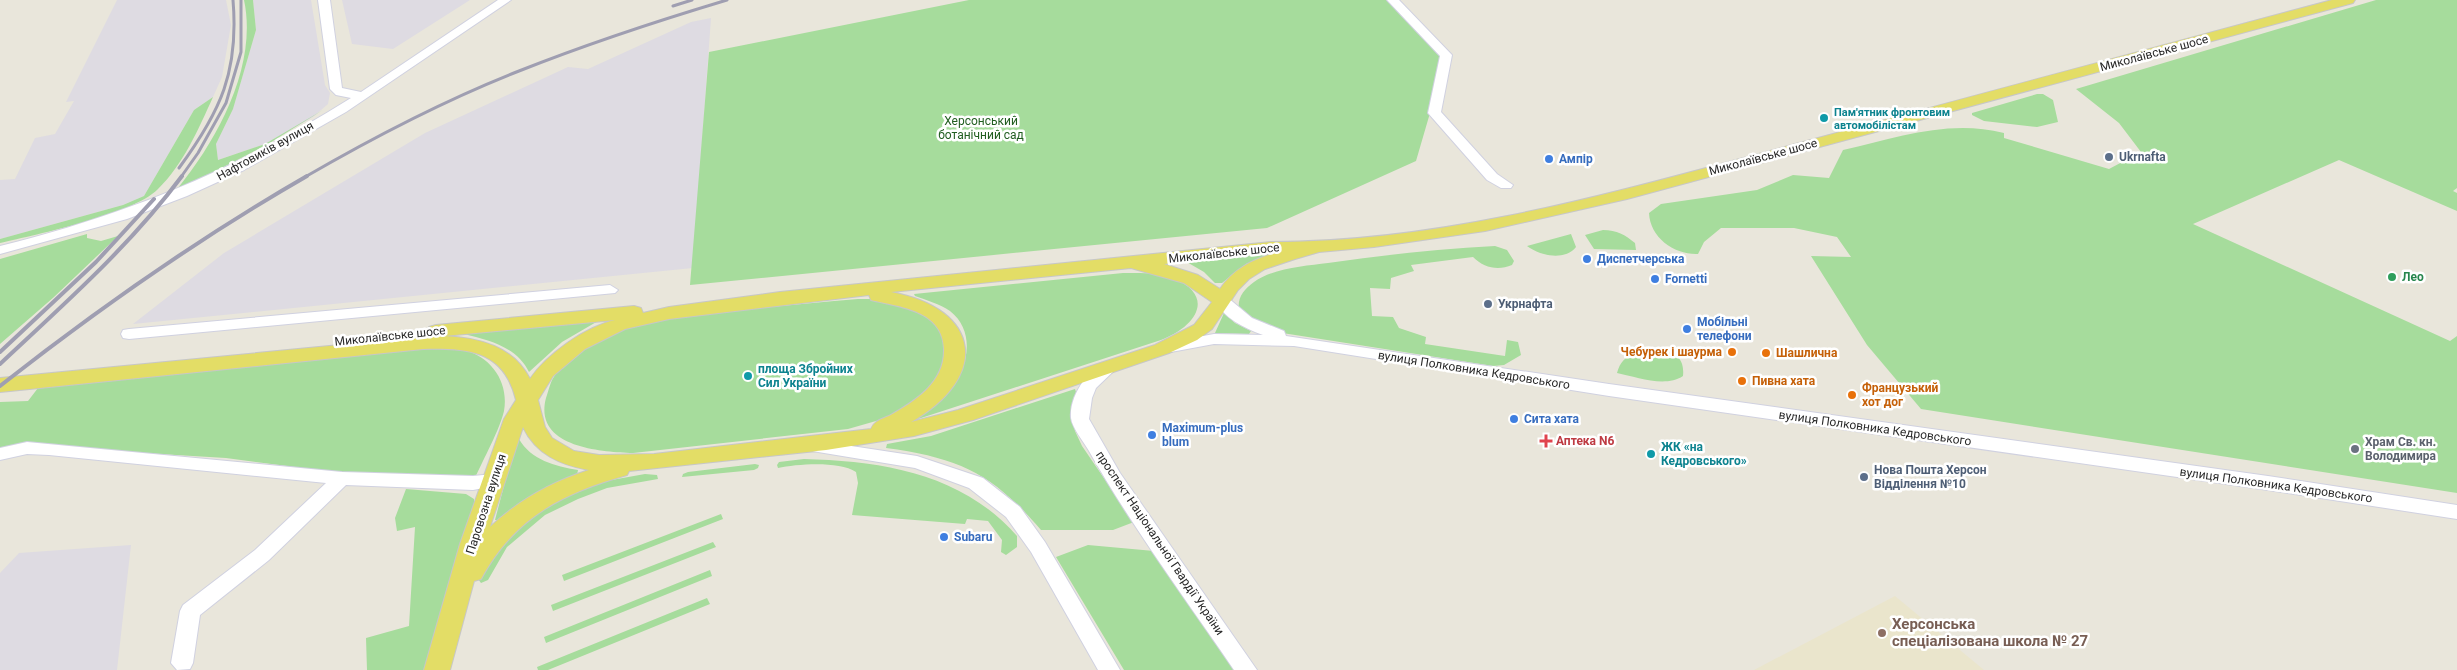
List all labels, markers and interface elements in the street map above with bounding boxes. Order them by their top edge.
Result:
street label: Миколаївське шосе [2098,32,2210,74]
place label: Пам'ятник фронтовим автомобілістам [1834,106,1950,132]
marker: Пам'ятник фронтовим автомобілістам [1818,112,1830,124]
park label: Херсонський ботанічний сад [938,114,1024,142]
street label: Нафтовиків вулиця [214,119,316,183]
street label: Миколаївське шосе [1707,136,1819,178]
place label: Ukrnafta [2119,150,2166,164]
marker: Ukrnafta [2103,151,2115,163]
place label: Ампір [1559,152,1593,166]
marker: Ампір [1543,153,1555,165]
street label: Миколаївське шосе [1168,240,1280,266]
place label: Диспетчерська [1597,252,1685,266]
marker: Диспетчерська [1581,253,1593,265]
place label: Лео [2402,270,2424,284]
marker: Лео [2386,271,2398,283]
place label: Fornetti [1665,272,1707,286]
marker: Fornetti [1649,273,1661,285]
place label: Укрнафта [1498,297,1553,311]
marker: Укрнафта [1482,298,1494,310]
place label: Мобільні телефони [1697,315,1752,343]
street label: Миколаївське шосе [334,323,446,349]
marker: Мобільні телефони [1681,323,1693,335]
place label: Чебурек і шаурма [1621,345,1723,359]
marker: Чебурек і шаурма [1726,346,1738,358]
place label: Шашлична [1776,346,1838,360]
marker: Шашлична [1760,347,1772,359]
street label: вулиця Полковника Кедровського [1377,348,1571,392]
place label: площа Збройних Сил України [758,362,854,390]
marker: площа Збройних Сил України [742,370,754,382]
place label: Пивна хата [1752,374,1816,388]
marker: Пивна хата [1736,375,1748,387]
place label: Французький хот дог [1862,381,1939,409]
marker: Французький хот дог [1846,389,1858,401]
street label: вулиця Полковника Кедровського [1778,408,1972,448]
place label: Сита хата [1524,412,1580,426]
marker: Сита хата [1508,413,1520,425]
place label: Maximum-plus blum [1162,421,1243,449]
marker: Maximum-plus blum [1146,429,1158,441]
place label: Аптека N6 [1556,434,1614,448]
marker: Аптека N6 [1540,435,1552,447]
place label: Храм Св. кн. Володимира [2365,435,2436,463]
place label: ЖК «на Кедровського» [1661,440,1747,468]
marker: Храм Св. кн. Володимира [2349,443,2361,455]
street label: проспект Національної Гвардії України [1093,448,1227,638]
marker: ЖК «на Кедровського» [1645,448,1657,460]
street label: Паровозна вулиця [463,452,509,556]
place label: Нова Пошта Херсон Відділення №10 [1874,463,1987,491]
street label: вулиця Полковника Кедровського [2179,465,2373,505]
marker: Нова Пошта Херсон Відділення №10 [1858,471,1870,483]
place label: Subaru [954,530,993,544]
marker: Subaru [938,531,950,543]
place label: Херсонська спеціалізована школа № 27 [1892,615,2088,650]
marker: Херсонська спеціалізована школа № 27 [1876,627,1888,639]

